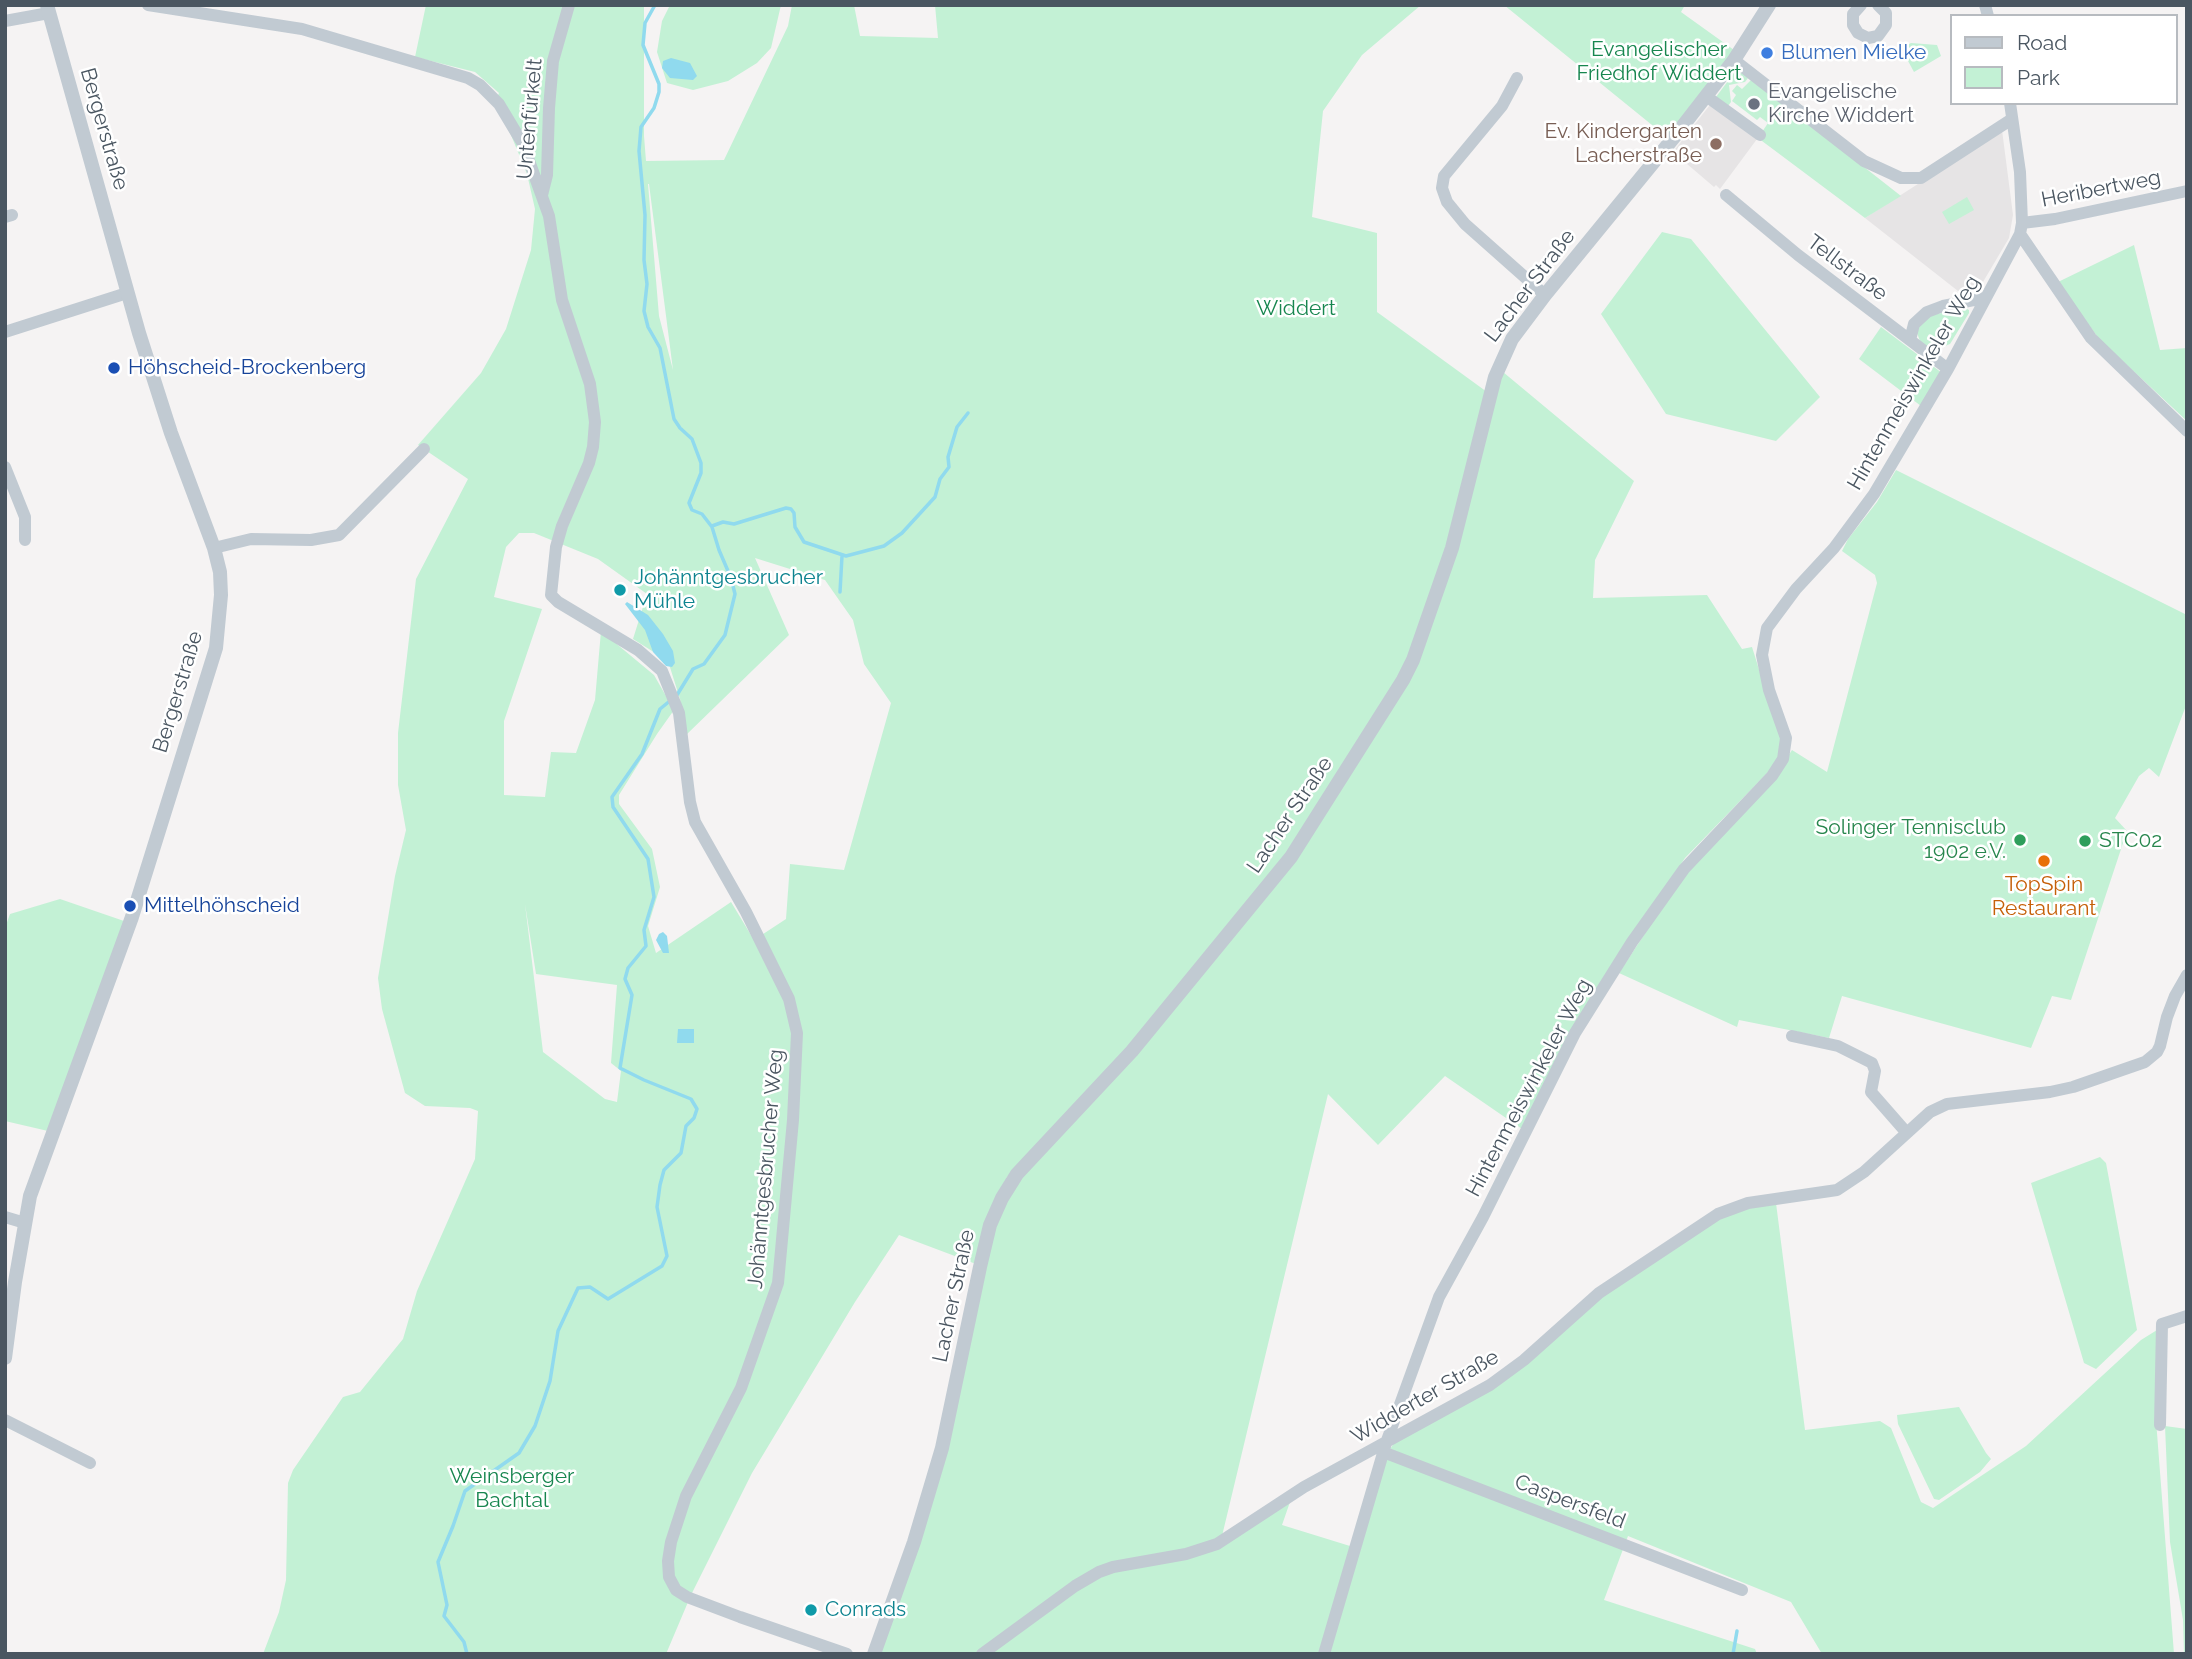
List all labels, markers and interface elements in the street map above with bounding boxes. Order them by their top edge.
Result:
legend [1951,14,2178,105]
text: Road [2017,30,2067,55]
park label: Evangelischer Friedhof Widdert [1576,37,1742,87]
place label: Blumen Mielke [1781,40,1926,66]
marker: Blumen Mielke [1759,45,1775,61]
street label: Untenfürkelt [512,57,548,181]
street label: Bergerstraße [75,65,133,193]
text: Park [2017,65,2060,90]
place label: Evangelische Kirche Widdert [1768,79,1914,129]
marker: Evangelische Kirche Widdert [1746,96,1762,112]
place label: Ev. Kindergarten Lacherstraße [1545,119,1702,169]
marker: Ev. Kindergarten Lacherstraße [1708,136,1724,152]
street label: Heribertweg [2039,165,2163,213]
street label: Lacher Straße [1479,225,1581,347]
street label: Tellstraße [1802,230,1892,306]
street label: Hintenmeiswinkeler Weg [1842,271,1986,495]
park label: Widdert [1256,296,1336,322]
place label: Höhscheid-Brockenberg [128,355,366,381]
marker: Höhscheid-Brockenberg [106,360,122,376]
place label: Johänntgesbrucher Mühle [634,565,823,615]
marker: Johänntgesbrucher Mühle [612,582,628,598]
street label: Bergerstraße [148,628,208,756]
street label: Lacher Straße [1242,752,1338,878]
place label: Solinger Tennisclub 1902 e.V. [1816,815,2006,865]
place label: STC02 [2099,828,2162,854]
marker: Solinger Tennisclub 1902 e.V. [2012,832,2028,848]
marker: STC02 [2077,833,2093,849]
marker: TopSpin Restaurant [2036,853,2052,869]
place label: TopSpin Restaurant [1992,872,2096,922]
place label: Mittelhöhscheid [144,893,300,919]
marker: Mittelhöhscheid [122,898,138,914]
street label: Hintenmeiswinkeler Weg [1461,975,1597,1201]
street label: Johänntgesbrucher Weg [743,1048,789,1290]
street label: Lacher Straße [928,1227,980,1365]
street label: Widderter Straße [1347,1344,1503,1450]
park label: Weinsberger Bachtal [450,1464,574,1514]
street label: Caspersfeld [1511,1469,1629,1535]
place label: Conrads [825,1597,906,1623]
marker: Conrads [803,1602,819,1618]

